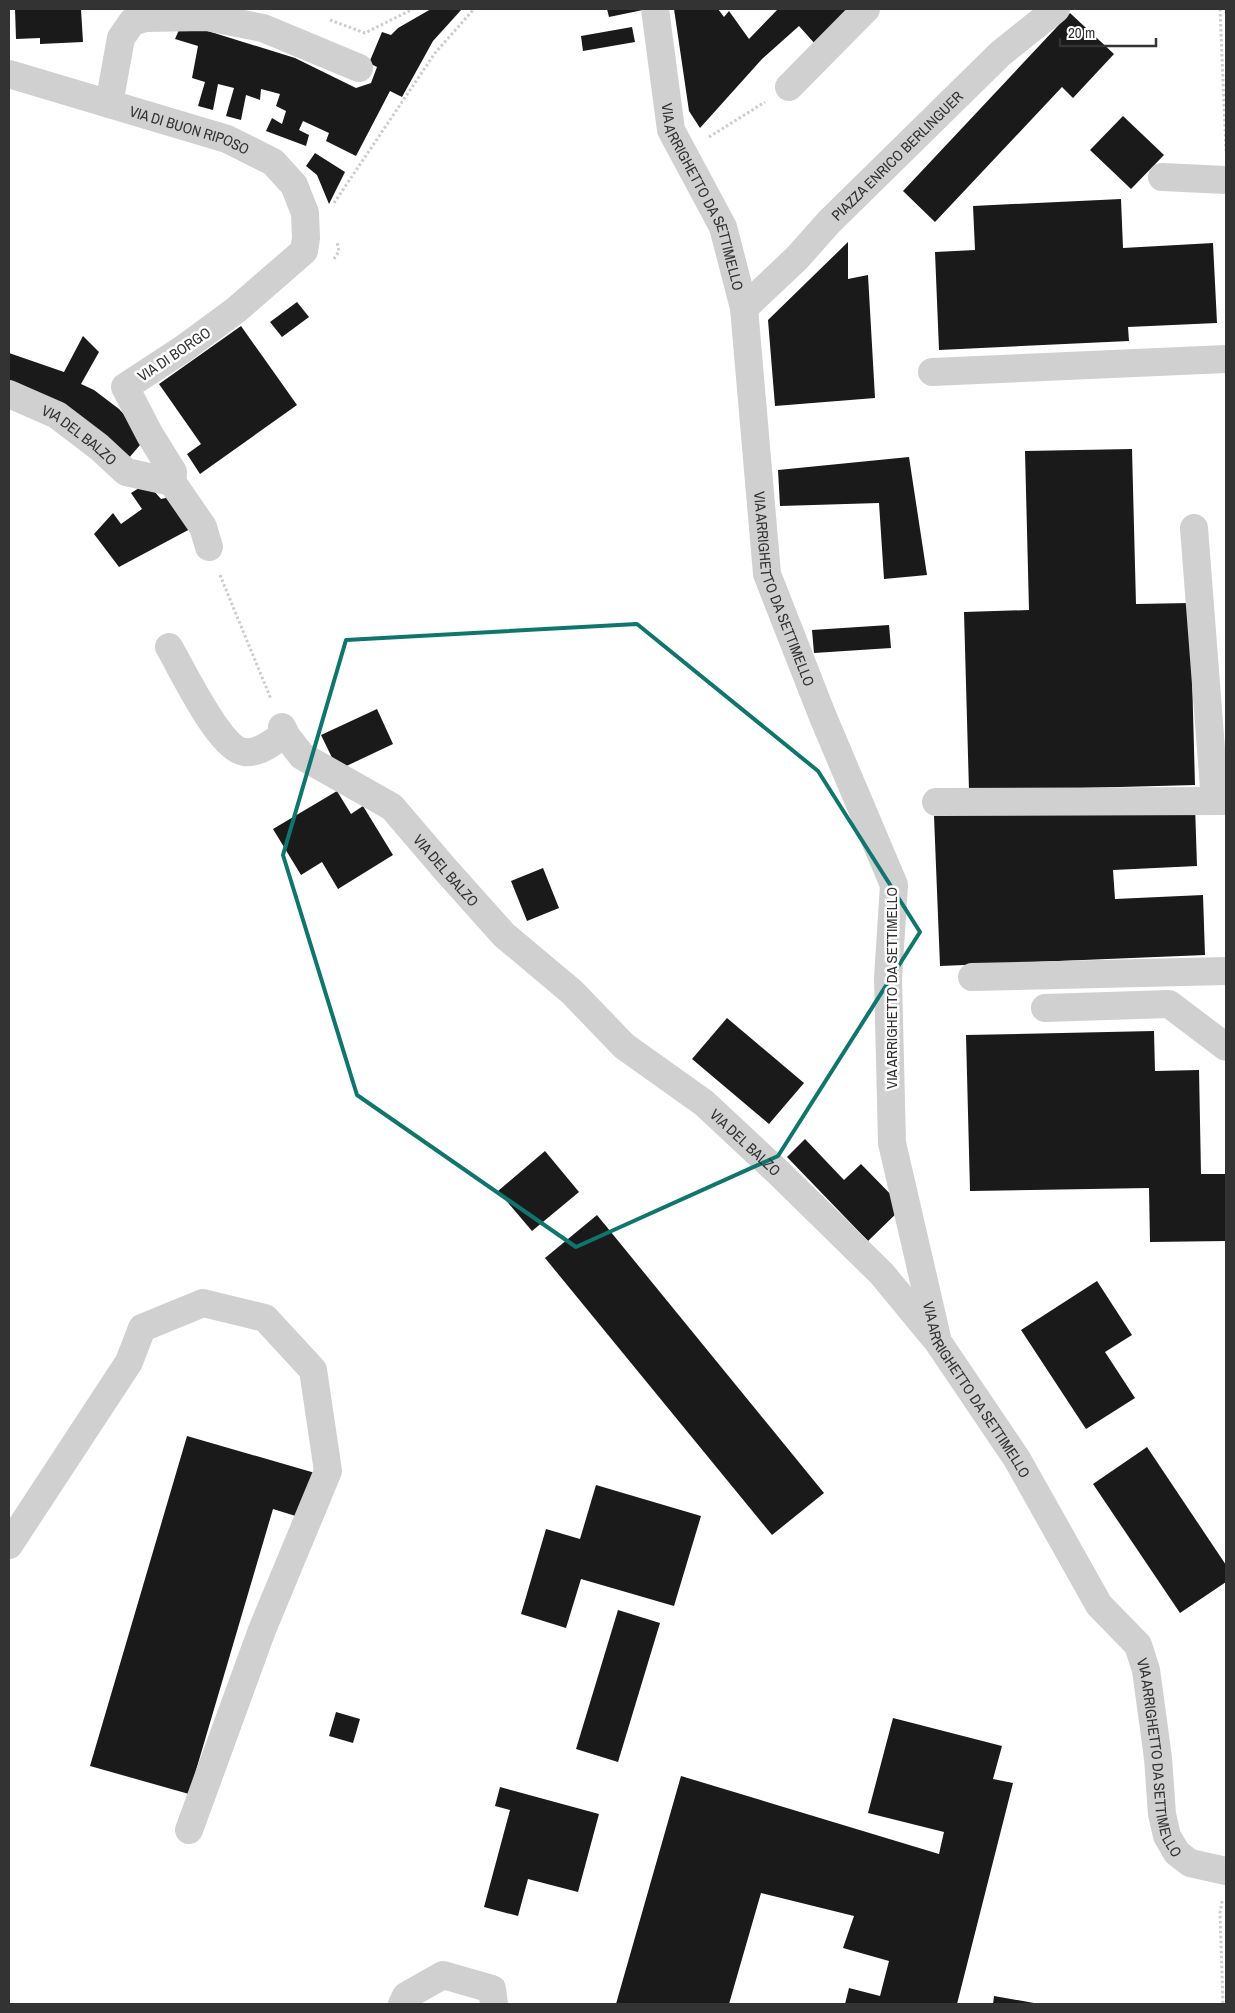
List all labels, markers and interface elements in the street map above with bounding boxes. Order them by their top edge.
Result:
scale bar [1060,15,1156,47]
text: 20 m [1068,22,1095,43]
street label: PIAZZA ENRICO BERLINGUER [826,86,967,225]
street label: VIA DI BUON RIPOSO [127,100,253,159]
street label: VIA ARRIGHETTO DA SETTIMELLO [657,102,749,293]
street label: VIA DI BORGO [133,322,215,386]
street label: VIA DEL BALZO [39,399,122,469]
street label: VIA ARRIGHETTO DA SETTIMELLO [749,490,820,689]
street label: VIA DEL BALZO [409,829,484,911]
street label: VIA ARRIGHETTO DA SETTIMELLO [881,887,902,1089]
street label: VIA DEL BALZO [706,1104,786,1180]
street label: VIA ARRIGHETTO DA SETTIMELLO [918,1299,1036,1481]
street label: VIA ARRIGHETTO DA SETTIMELLO [1132,1655,1188,1861]

